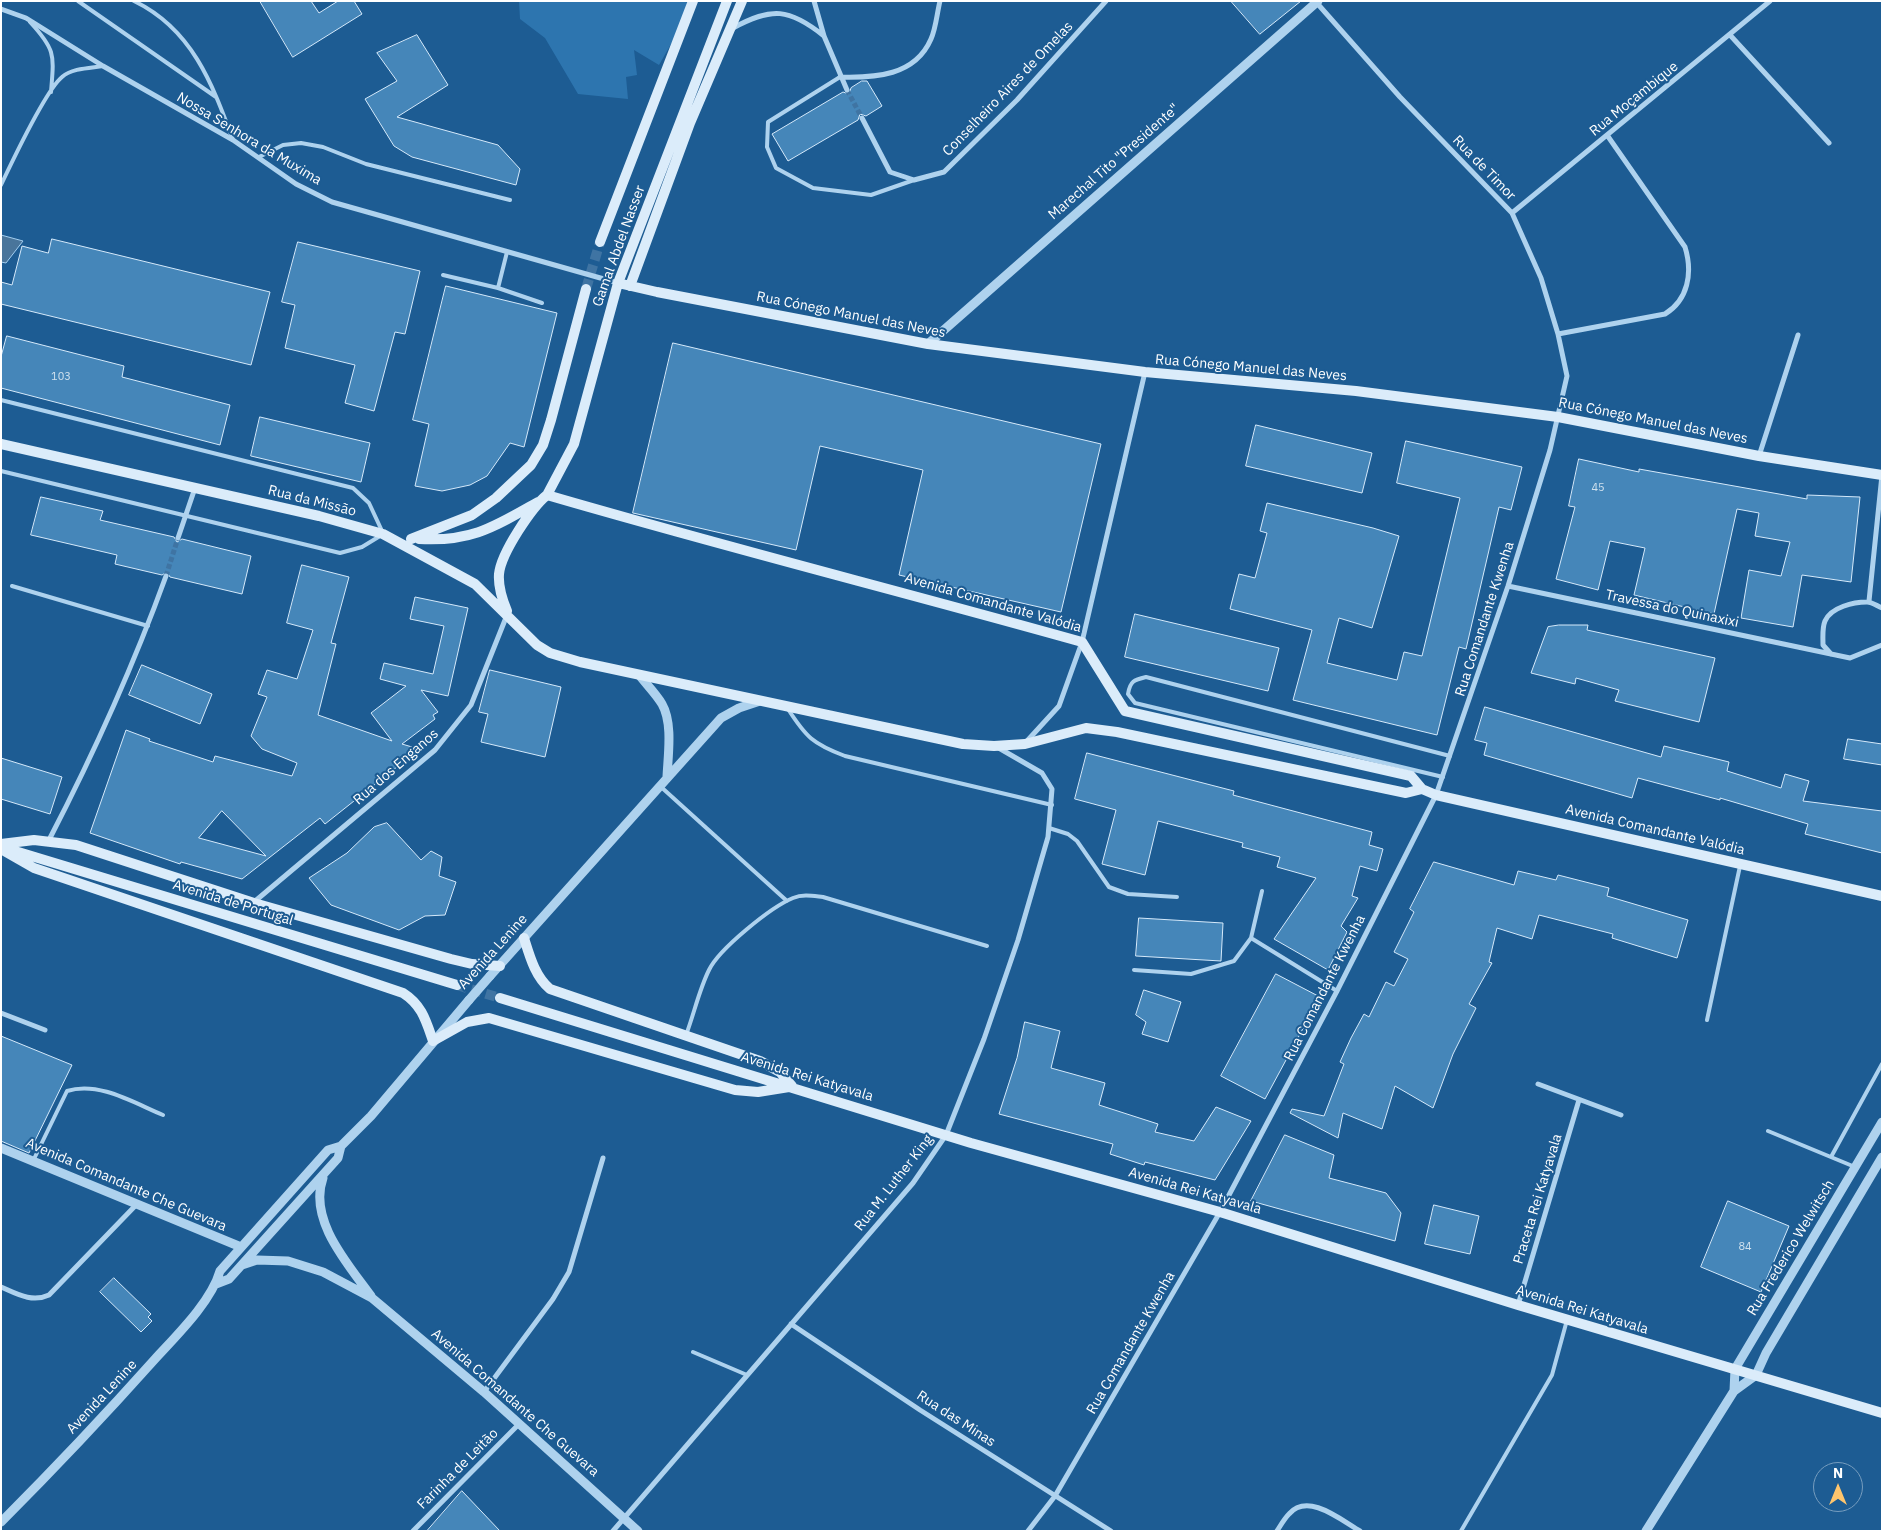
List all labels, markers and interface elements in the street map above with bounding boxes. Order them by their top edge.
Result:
street label: Conselheiro Aires de Omelas [939,18,1077,160]
street label: Rua Moçambique [1586,58,1682,140]
street label: Nossa Senhora da Muxima [174,89,324,189]
street label: Marechal Tito "Presidente" [1045,101,1183,223]
street label: Rua de Timor [1449,132,1519,204]
street label: Gamal Abdel Nasser [589,183,649,309]
street label: Rua Cónego Manuel das Neves [755,288,947,342]
street label: Rua Cónego Manuel das Neves [1154,351,1348,385]
house number: 103 [51,370,71,384]
street label: Rua Cónego Manuel das Neves [1557,394,1749,448]
house number: 45 [1591,481,1605,495]
street label: Rua da Missão [266,482,358,520]
street label: Rua Comandante Kwenha [1452,539,1518,699]
street label: Avenida Comandante Valódia [903,570,1083,636]
street label: Travessa do Quinaxixi [1604,587,1740,631]
street label: Rua dos Enganos [350,725,442,809]
street label: Avenida Comandante Valódia [1564,801,1746,859]
street label: Avenida de Portugal [171,877,295,929]
street label: Avenida Lenine [455,911,531,993]
street label: Rua Comandante Kwenha [1281,912,1369,1064]
street label: Avenida Rei Katyavala [739,1049,875,1105]
street label: Rua M. Luther King [851,1131,937,1235]
street label: Praceta Rei Katyavala [1510,1132,1566,1266]
street label: Avenida Comandante Che Guevara [23,1135,229,1235]
street label: Avenida Rei Katyavala [1127,1164,1263,1218]
street label: Rua Frederico Welwitsch [1744,1177,1838,1319]
house number: 84 [1738,1240,1752,1254]
street label: Rua Comandante Kwenha [1083,1269,1179,1417]
street label: Avenida Rei Katyavala [1514,1282,1650,1338]
street label: Avenida Comandante Che Guevara [428,1326,602,1480]
street label: Avenida Lenine [63,1356,141,1438]
street label: Rua das Minas [913,1387,999,1451]
street label: Farinha de Leitão [414,1425,502,1513]
north arrow [1813,1462,1863,1512]
text: N [1833,1464,1843,1482]

